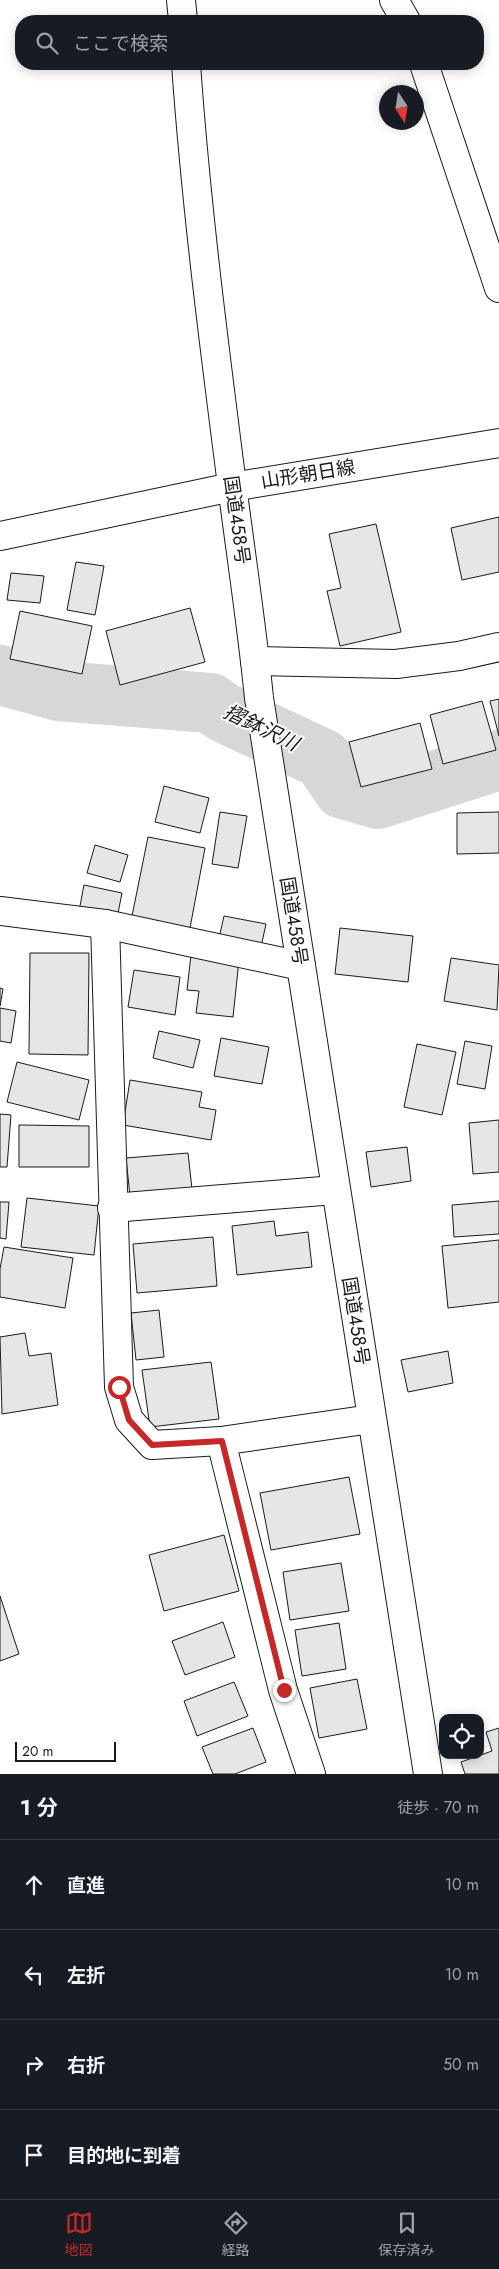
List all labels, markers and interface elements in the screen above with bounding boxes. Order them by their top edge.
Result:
search box [15,15,484,70]
icon: search [33,29,61,57]
text: ここで検索 [73,30,168,57]
north arrow [379,85,424,130]
street label: 山形朝日線 [259,453,357,495]
street label: 国道458号 [217,474,257,566]
water label: 摺鉢沢川 [219,697,305,759]
street label: 国道458号 [274,875,314,967]
street label: 国道458号 [336,1275,376,1367]
route start [108,1376,131,1399]
route end [273,1679,296,1702]
map controls [439,1714,484,1759]
button: locate [439,1714,484,1759]
scale bar [15,1739,116,1762]
text: 20 m [22,1741,54,1761]
text: 1 分 [20,1793,58,1823]
text: 徒歩 · 70 m [397,1796,479,1819]
icon: ahead [20,1871,48,1899]
text: 直進 [67,1872,105,1899]
text: 10 m [445,1873,479,1896]
icon: left [20,1961,48,1989]
text: 左折 [67,1962,105,1989]
text: 10 m [445,1963,479,1986]
icon: right [20,2051,48,2079]
text: 右折 [67,2052,105,2079]
text: 50 m [443,2053,479,2076]
icon: arrive [20,2141,48,2169]
text: 目的地に到着 [67,2142,181,2169]
tab: 地図 [65,2209,93,2260]
tab: 経路 [222,2209,250,2260]
tab: 保存済み [379,2209,435,2260]

